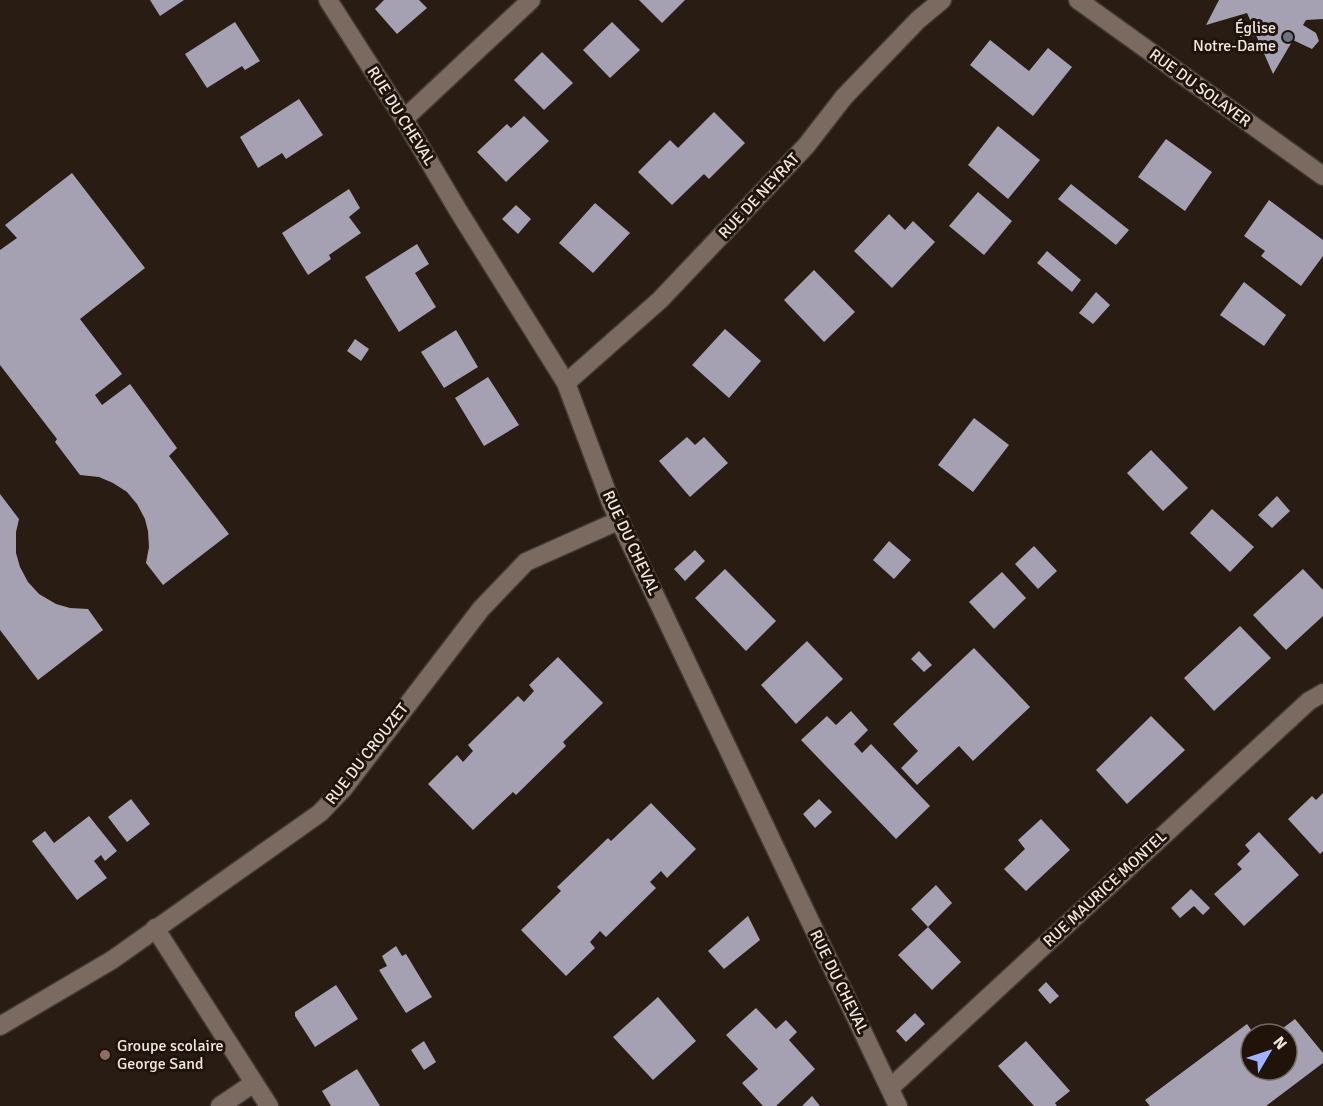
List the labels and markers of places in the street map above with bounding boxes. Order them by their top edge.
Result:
place label: Église Notre-Dame [1193,18,1276,56]
marker: Église Notre-Dame [1281,30,1295,44]
place label: Groupe scolaire George Sand [117,1036,224,1074]
marker: Groupe scolaire George Sand [98,1048,112,1062]

